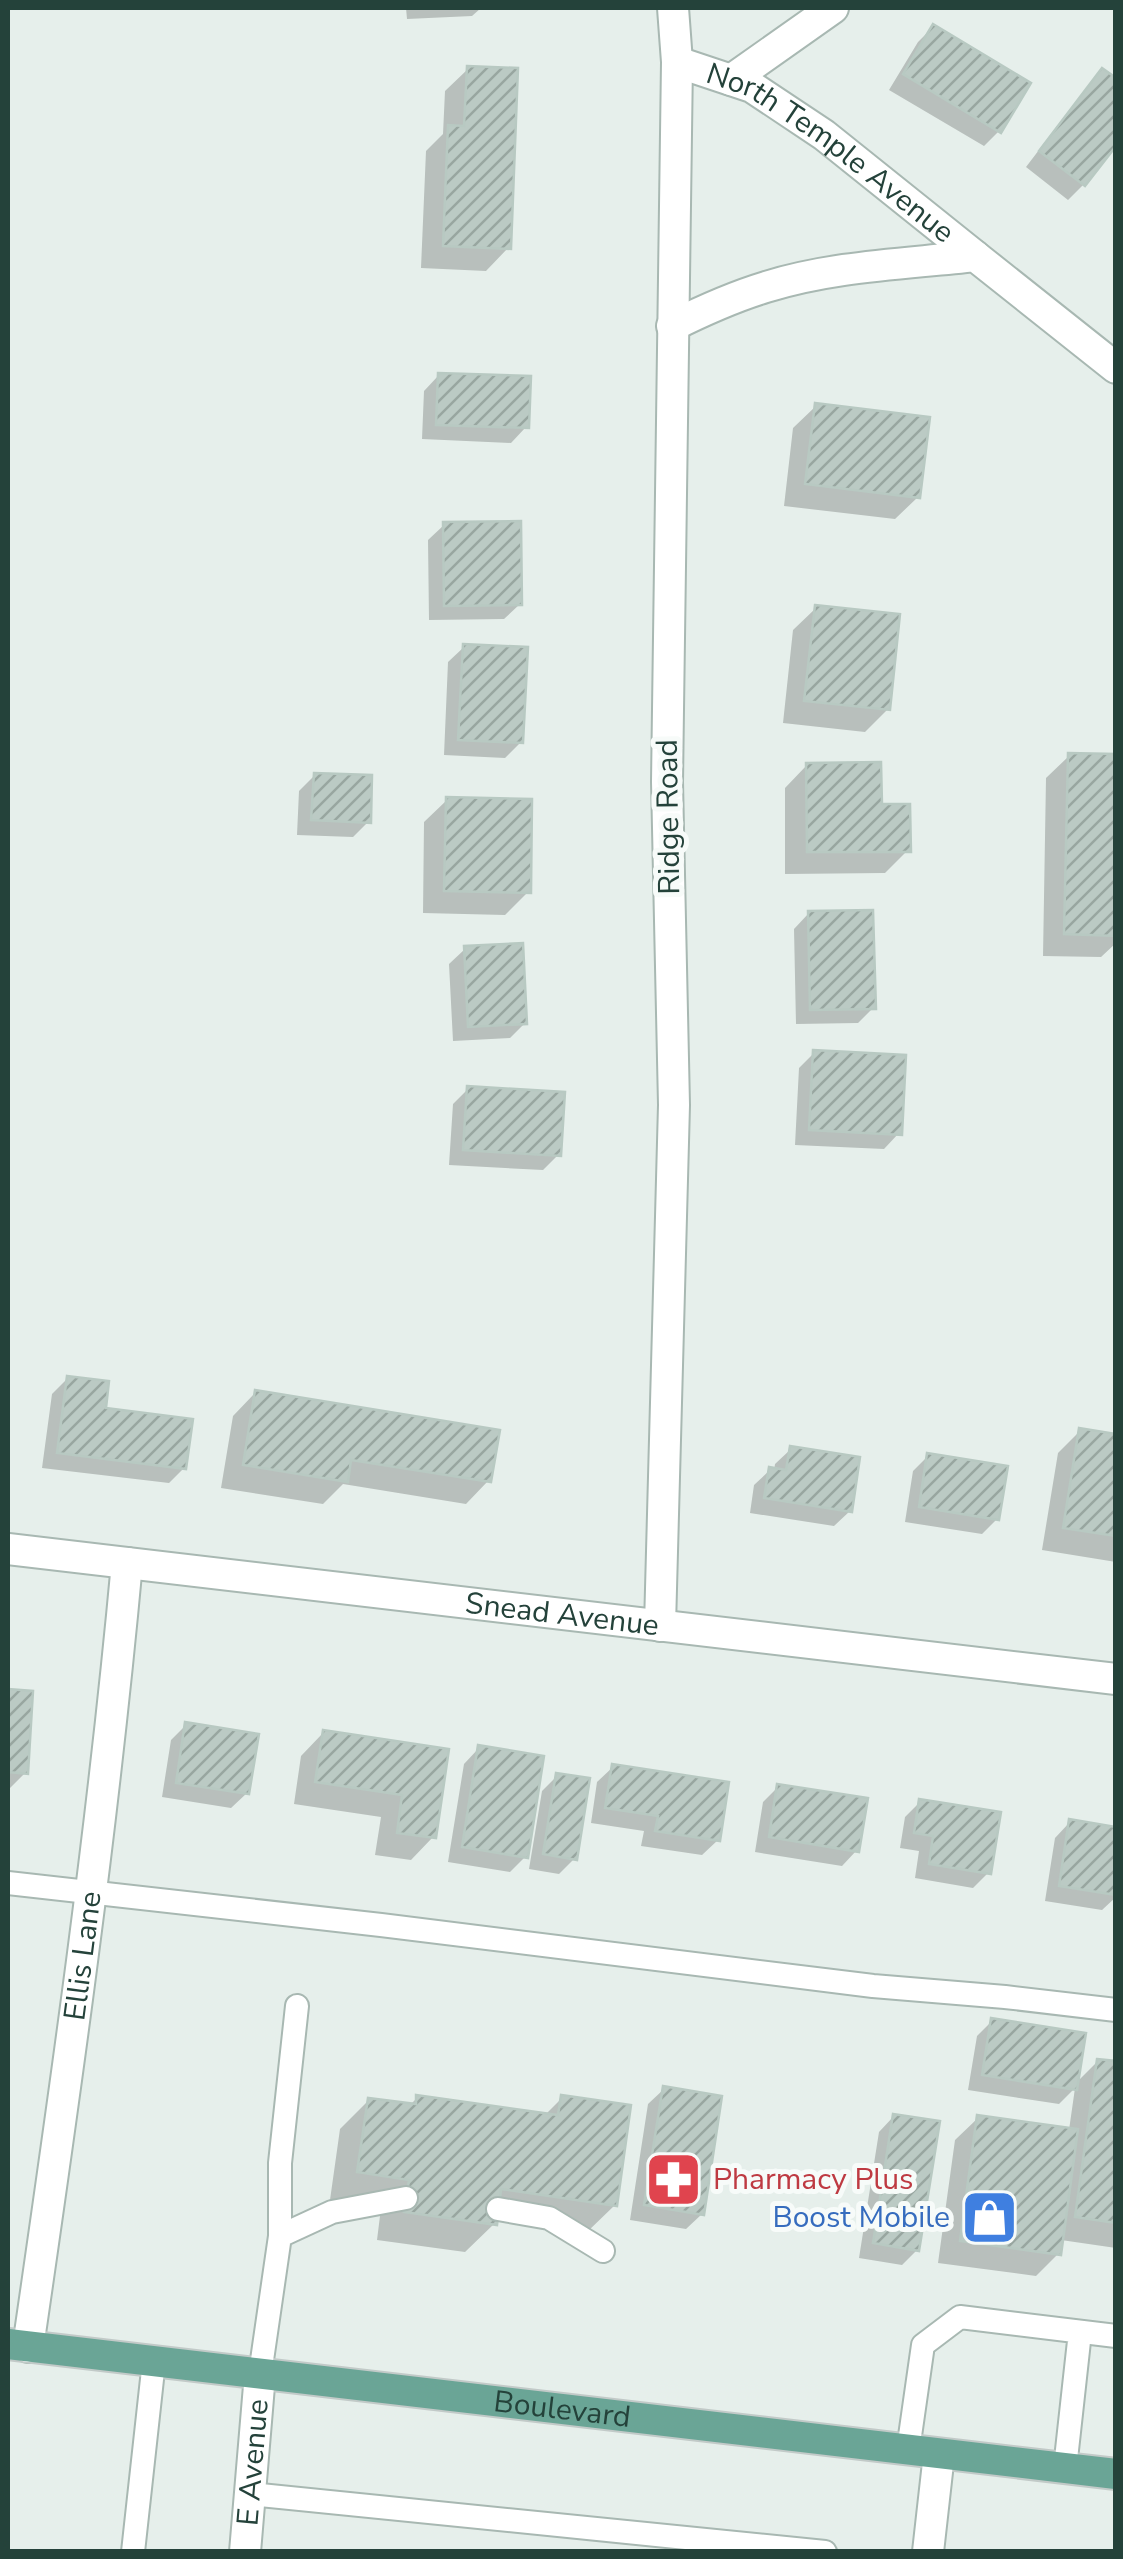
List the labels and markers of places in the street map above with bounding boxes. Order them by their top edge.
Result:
pharmacy icon: Pharmacy Plus [644,2149,704,2209]
place label: Pharmacy Plus [713,2159,914,2200]
shop icon: Boost Mobile [959,2187,1019,2247]
place label: Boost Mobile [772,2197,950,2238]

